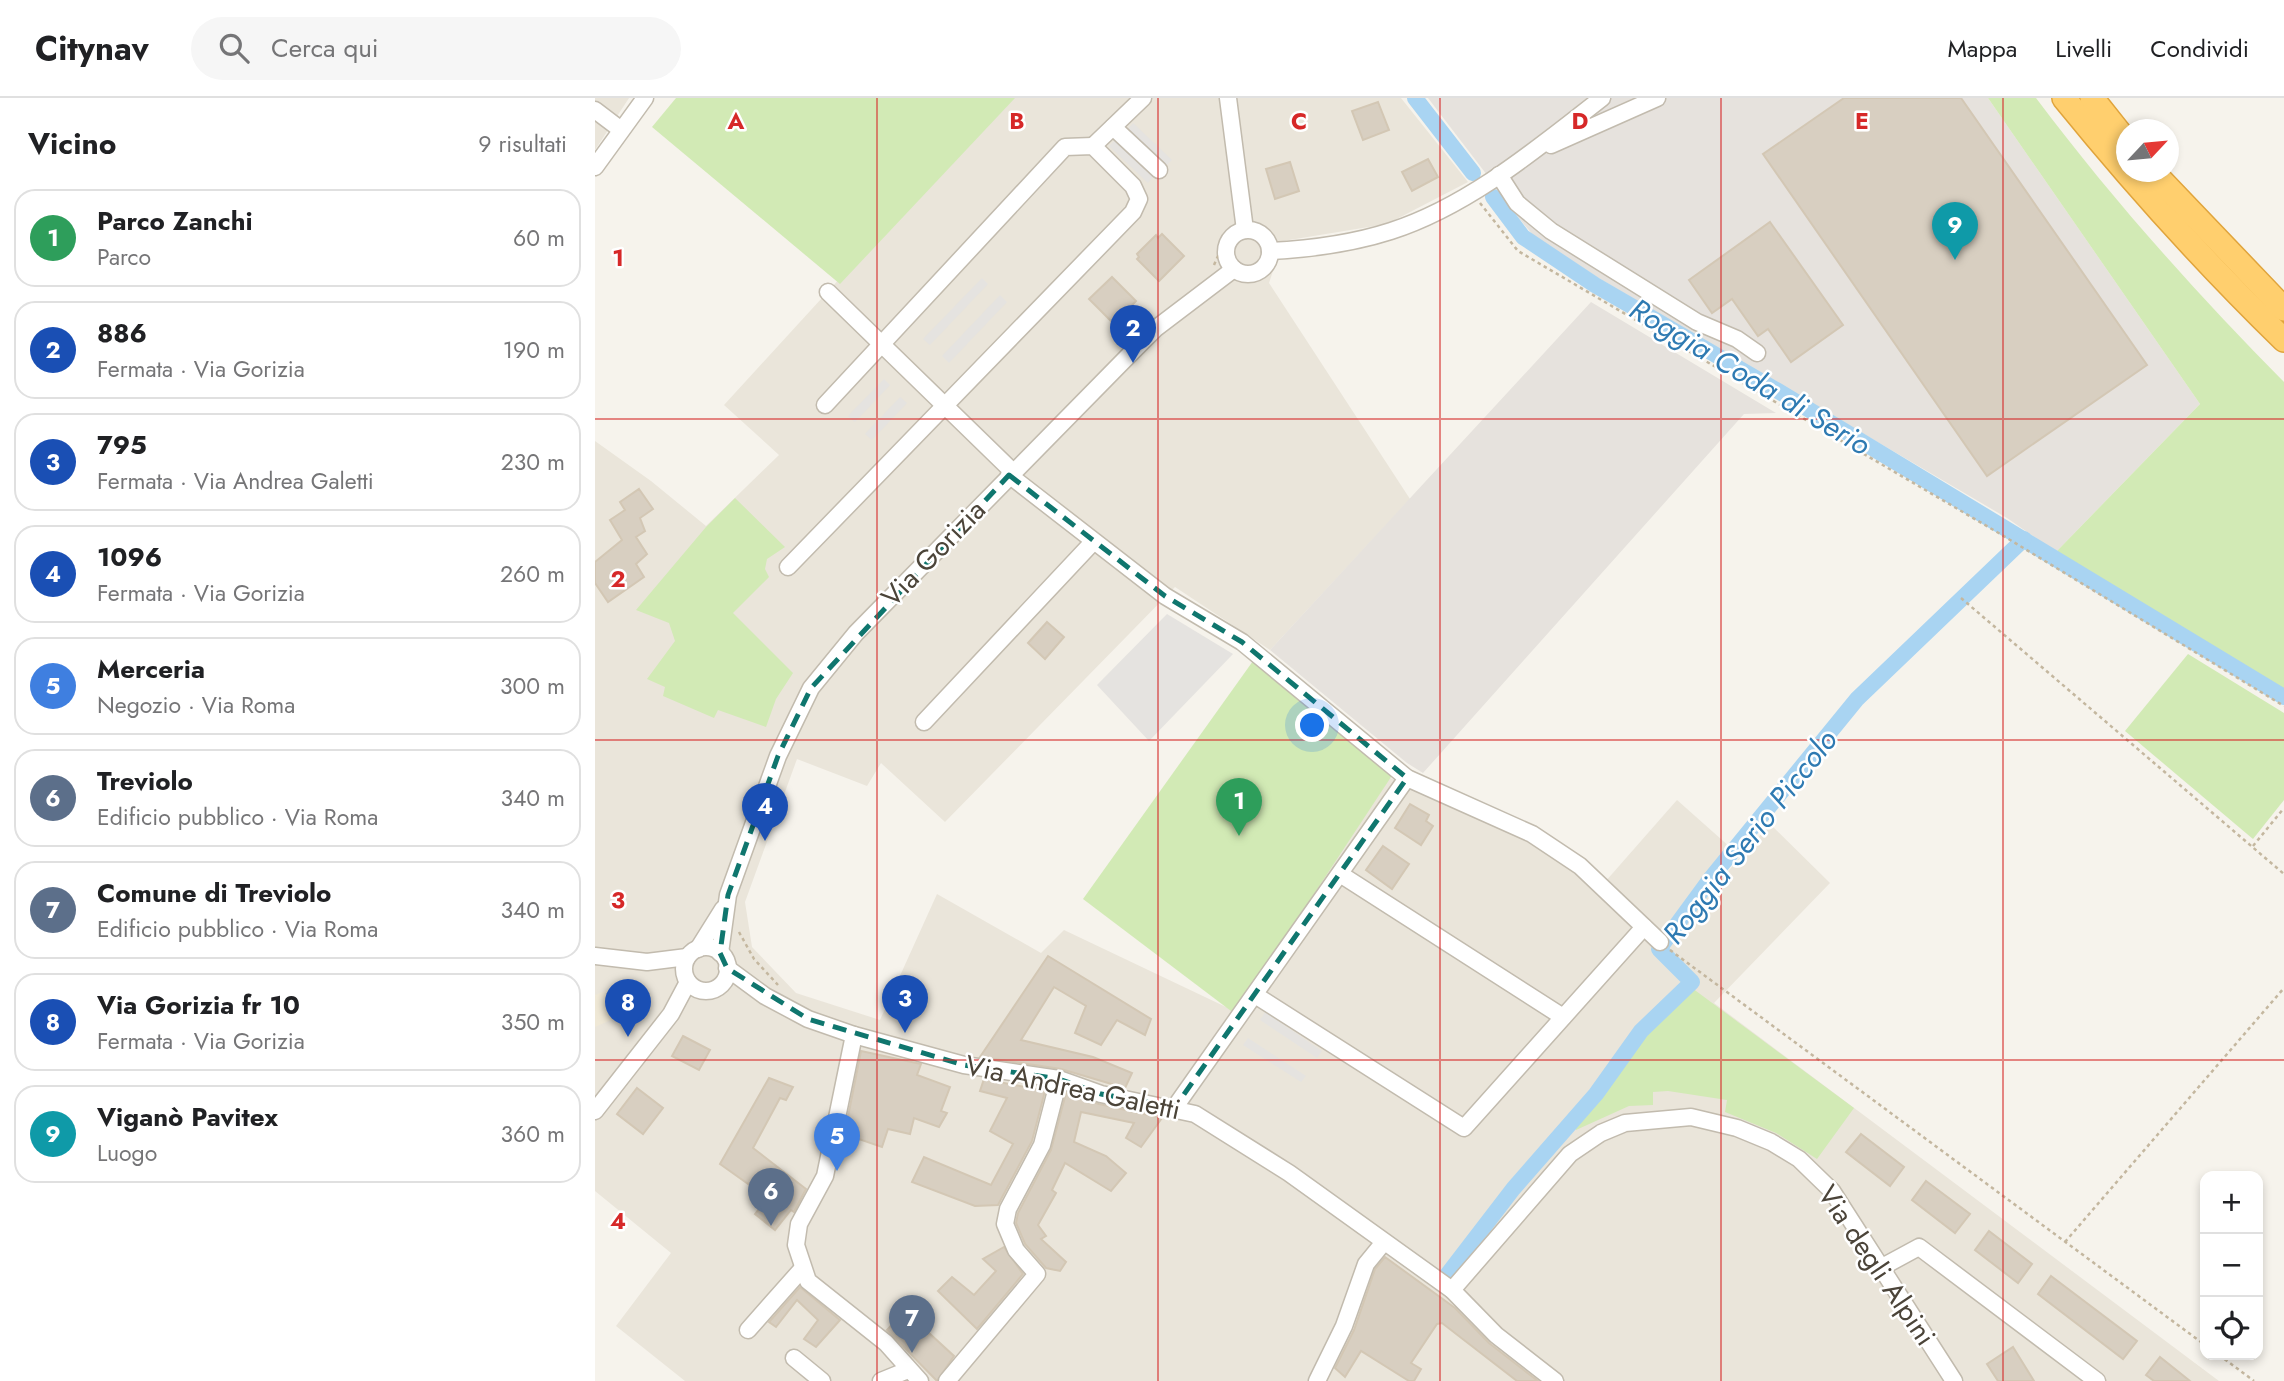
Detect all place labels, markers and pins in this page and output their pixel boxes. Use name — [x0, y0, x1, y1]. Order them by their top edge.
pin: 9 — [1932, 202, 1978, 260]
pin: 2 — [1110, 305, 1156, 363]
pin: 1 — [1216, 778, 1262, 836]
pin: 4 — [742, 783, 788, 841]
pin: 3 — [882, 975, 928, 1033]
pin: 8 — [605, 979, 651, 1037]
pin: 5 — [814, 1113, 860, 1171]
pin: 6 — [748, 1168, 794, 1226]
pin: 7 — [889, 1295, 935, 1353]

